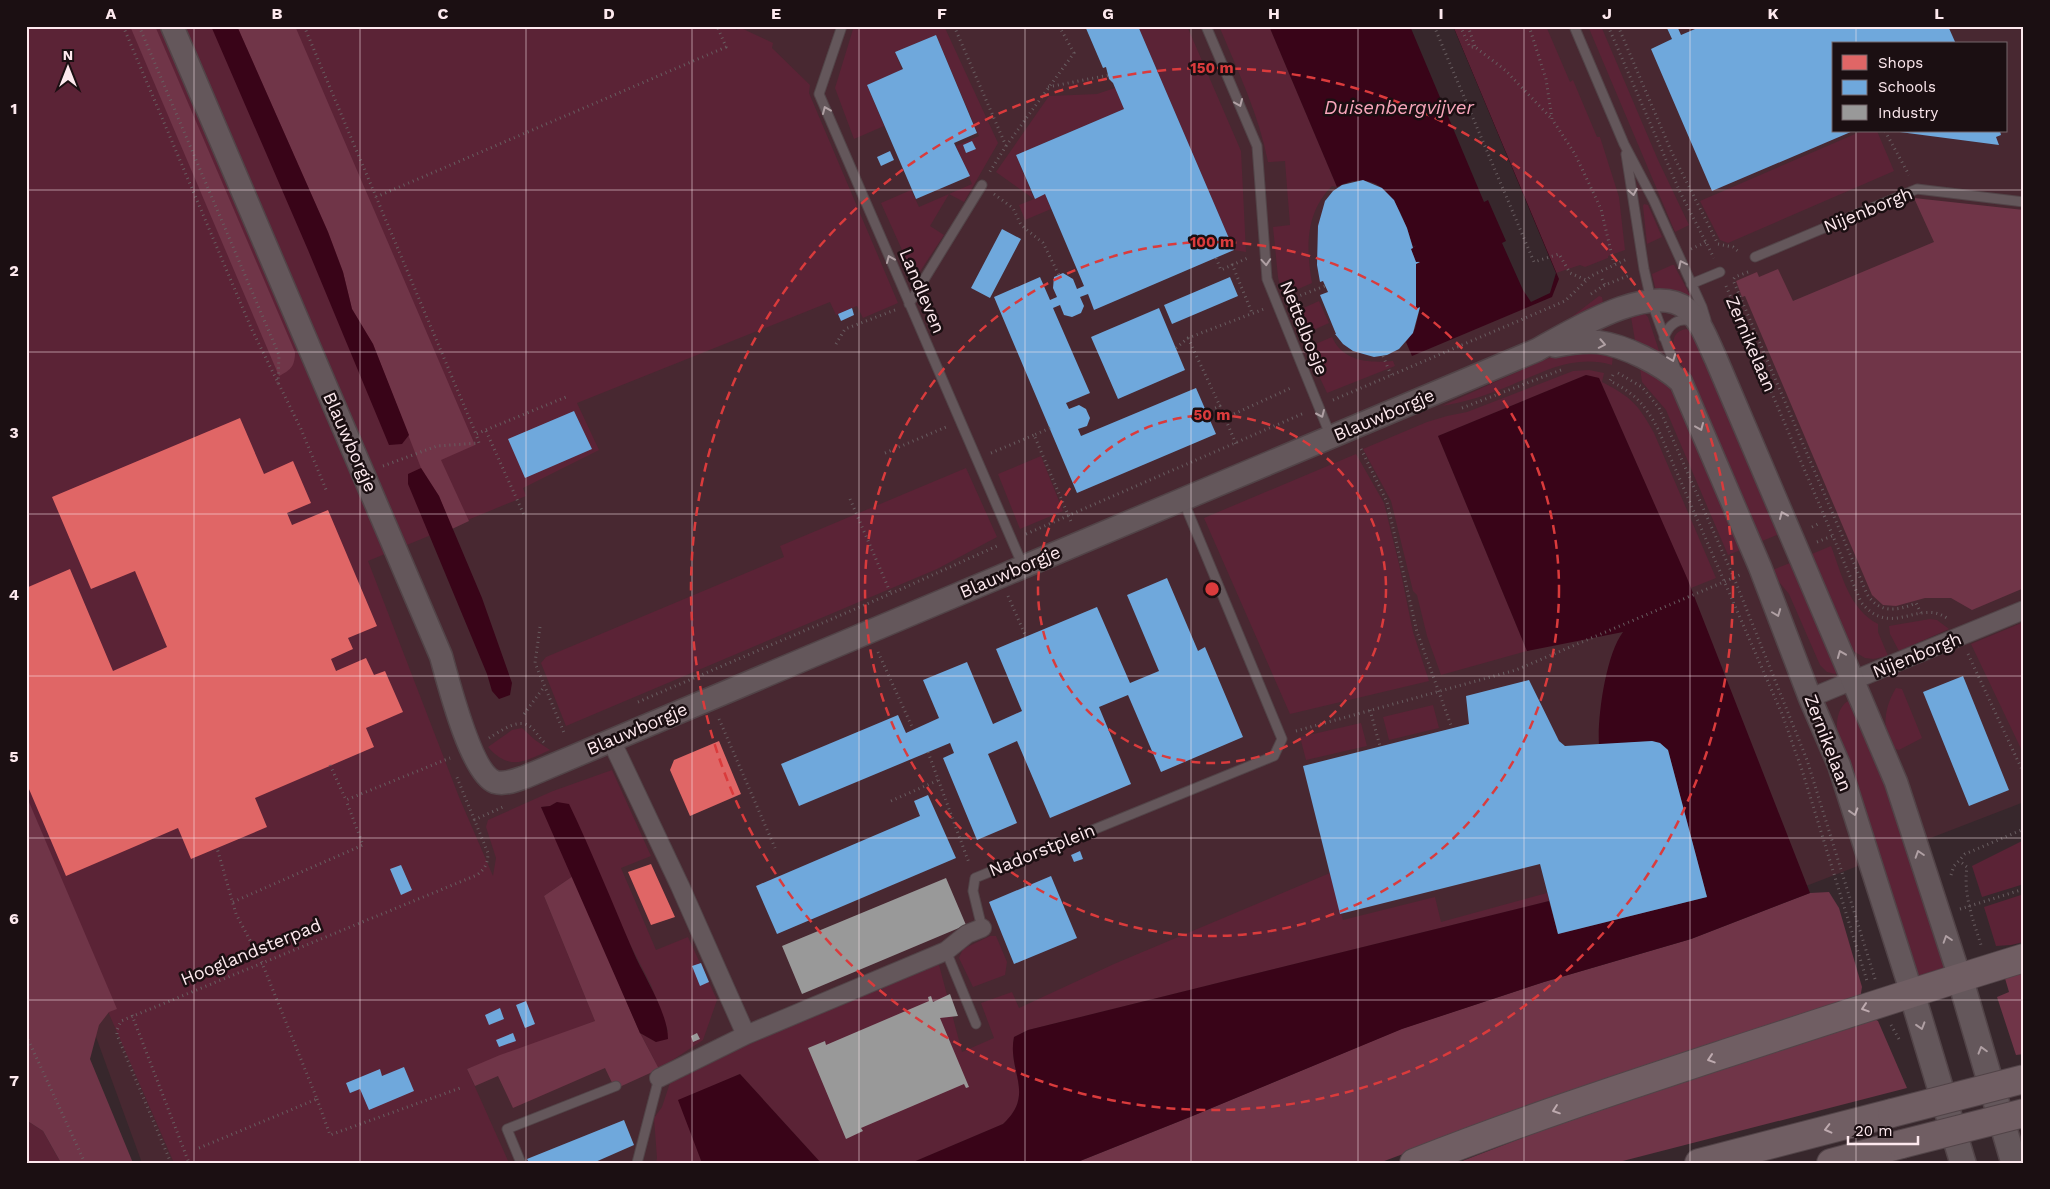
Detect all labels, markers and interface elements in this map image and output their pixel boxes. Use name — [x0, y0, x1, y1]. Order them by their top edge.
text: A — [106, 4, 117, 23]
text: B — [272, 4, 283, 23]
text: C — [438, 4, 449, 23]
text: D — [603, 4, 615, 23]
text: E — [771, 4, 781, 23]
text: F — [937, 4, 947, 23]
text: G — [1102, 4, 1114, 23]
text: H — [1268, 4, 1280, 23]
text: I — [1438, 4, 1444, 23]
text: J — [1602, 4, 1612, 23]
text: K — [1767, 4, 1779, 23]
text: L — [1934, 4, 1944, 23]
north arrow — [42, 42, 92, 92]
legend — [1832, 42, 2008, 132]
text: N — [63, 47, 73, 63]
text: Shops — [1878, 54, 1923, 72]
text: 150 m — [1190, 59, 1234, 77]
text: Schools — [1878, 78, 1936, 96]
water label: Duisenbergvijver — [1324, 96, 1475, 119]
one-way arrow — [1232, 98, 1243, 107]
text: 1 — [11, 99, 17, 118]
text: Industry — [1878, 104, 1939, 122]
one-way arrow — [822, 106, 832, 114]
street label: Nijenborgh — [1820, 182, 1915, 237]
one-way arrow — [1627, 188, 1637, 196]
text: 100 m — [1190, 233, 1234, 251]
street label: Landleven — [895, 245, 950, 336]
one-way arrow — [885, 255, 896, 264]
one-way arrow — [1261, 258, 1272, 266]
one-way arrow — [1677, 260, 1688, 269]
text: 2 — [9, 261, 19, 280]
street label: Nettelbosje — [1276, 278, 1333, 378]
street label: Zernikelaan — [1722, 293, 1781, 395]
one-way arrow — [1598, 338, 1607, 349]
one-way arrow — [1666, 353, 1676, 362]
street label: Blauwborgje — [1330, 384, 1437, 445]
street label: Blauwborgje — [319, 388, 382, 495]
text: 50 m — [1194, 406, 1230, 424]
one-way arrow — [1315, 409, 1325, 418]
one-way arrow — [1694, 422, 1705, 431]
text: 3 — [9, 423, 19, 442]
one-way arrow — [1778, 511, 1789, 520]
street label: Blauwborgje — [956, 541, 1063, 602]
centre of rings — [1203, 580, 1221, 598]
text: 4 — [9, 585, 19, 604]
one-way arrow — [1771, 608, 1781, 616]
street label: Nijenborgh — [1869, 627, 1964, 682]
one-way arrow — [1836, 650, 1847, 659]
street label: Zernikelaan — [1800, 692, 1857, 794]
street label: Blauwborgje — [583, 698, 690, 759]
text: 5 — [9, 747, 19, 766]
one-way arrow — [1848, 807, 1858, 815]
street label: Nadorstplein — [986, 819, 1098, 880]
one-way arrow — [1915, 850, 1925, 859]
text: 6 — [9, 909, 19, 928]
street label: Hooglandsterpad — [177, 914, 324, 989]
one-way arrow — [1943, 936, 1953, 944]
one-way arrow — [1861, 1002, 1870, 1012]
one-way arrow — [1915, 1021, 1925, 1030]
one-way arrow — [1977, 1045, 1988, 1054]
one-way arrow — [1707, 1053, 1715, 1063]
text: 7 — [9, 1071, 19, 1090]
one-way arrow — [1553, 1104, 1561, 1114]
scale bar — [1848, 1114, 1918, 1146]
text: 20 m — [1855, 1122, 1893, 1140]
one-way arrow — [1825, 1124, 1833, 1134]

